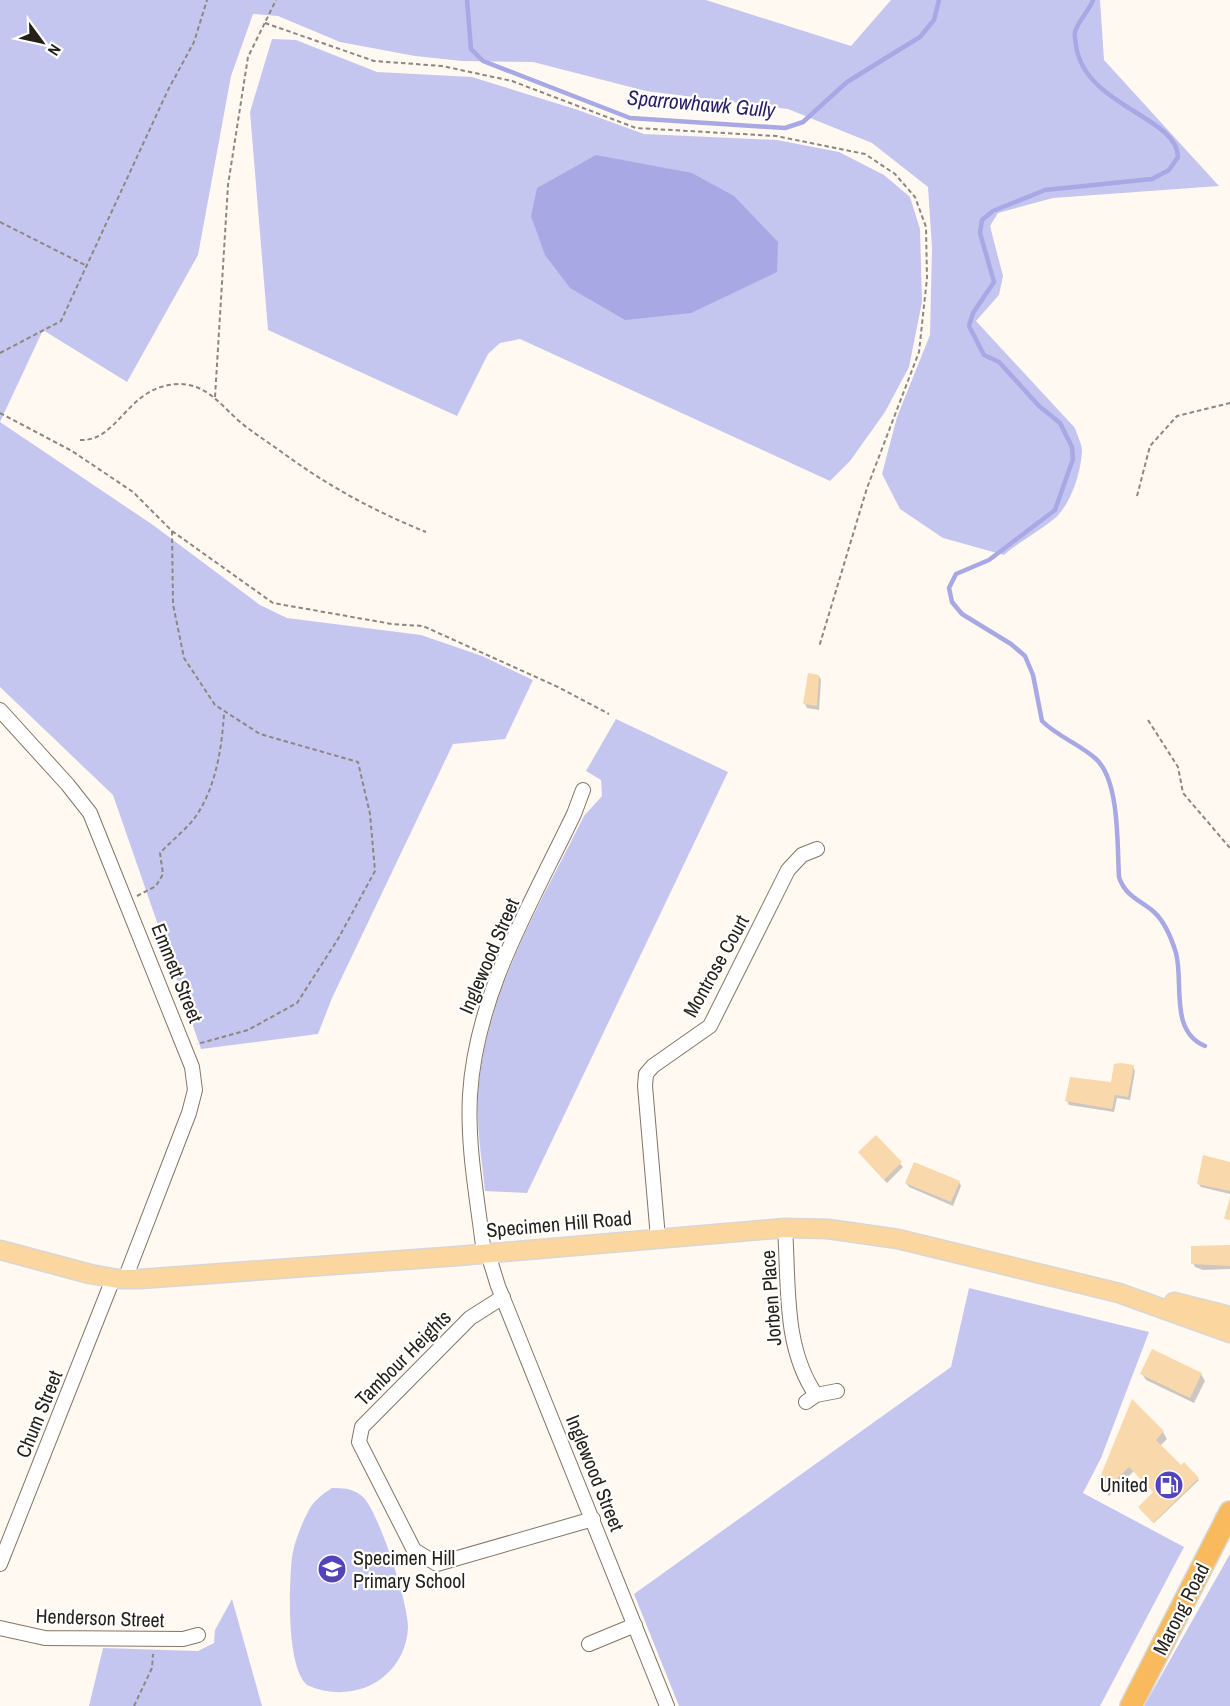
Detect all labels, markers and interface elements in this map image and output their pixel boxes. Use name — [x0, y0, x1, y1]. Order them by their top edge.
north arrow — [12, 12, 72, 72]
text: N — [43, 40, 66, 60]
water label: Sparrowhawk Gully — [626, 83, 778, 125]
street label: Inglewood Street — [452, 893, 525, 1018]
street label: Montrose Court — [676, 909, 755, 1022]
street label: Emmett Street — [145, 919, 210, 1027]
street label: Specimen Hill Road — [485, 1204, 633, 1243]
street label: Jorben Place — [754, 1249, 787, 1347]
street label: Tambour Heights — [349, 1304, 456, 1411]
street label: Chum Street — [9, 1366, 68, 1462]
street label: Inglewood Street — [560, 1411, 631, 1535]
fuel station icon: United — [1153, 1469, 1185, 1501]
place label: United — [1100, 1471, 1148, 1498]
place label: Specimen Hill Primary School — [353, 1544, 465, 1594]
school or university icon: Specimen Hill Primary School — [316, 1553, 348, 1585]
street label: Marong Road — [1146, 1558, 1215, 1659]
street label: Henderson Street — [35, 1602, 165, 1633]

